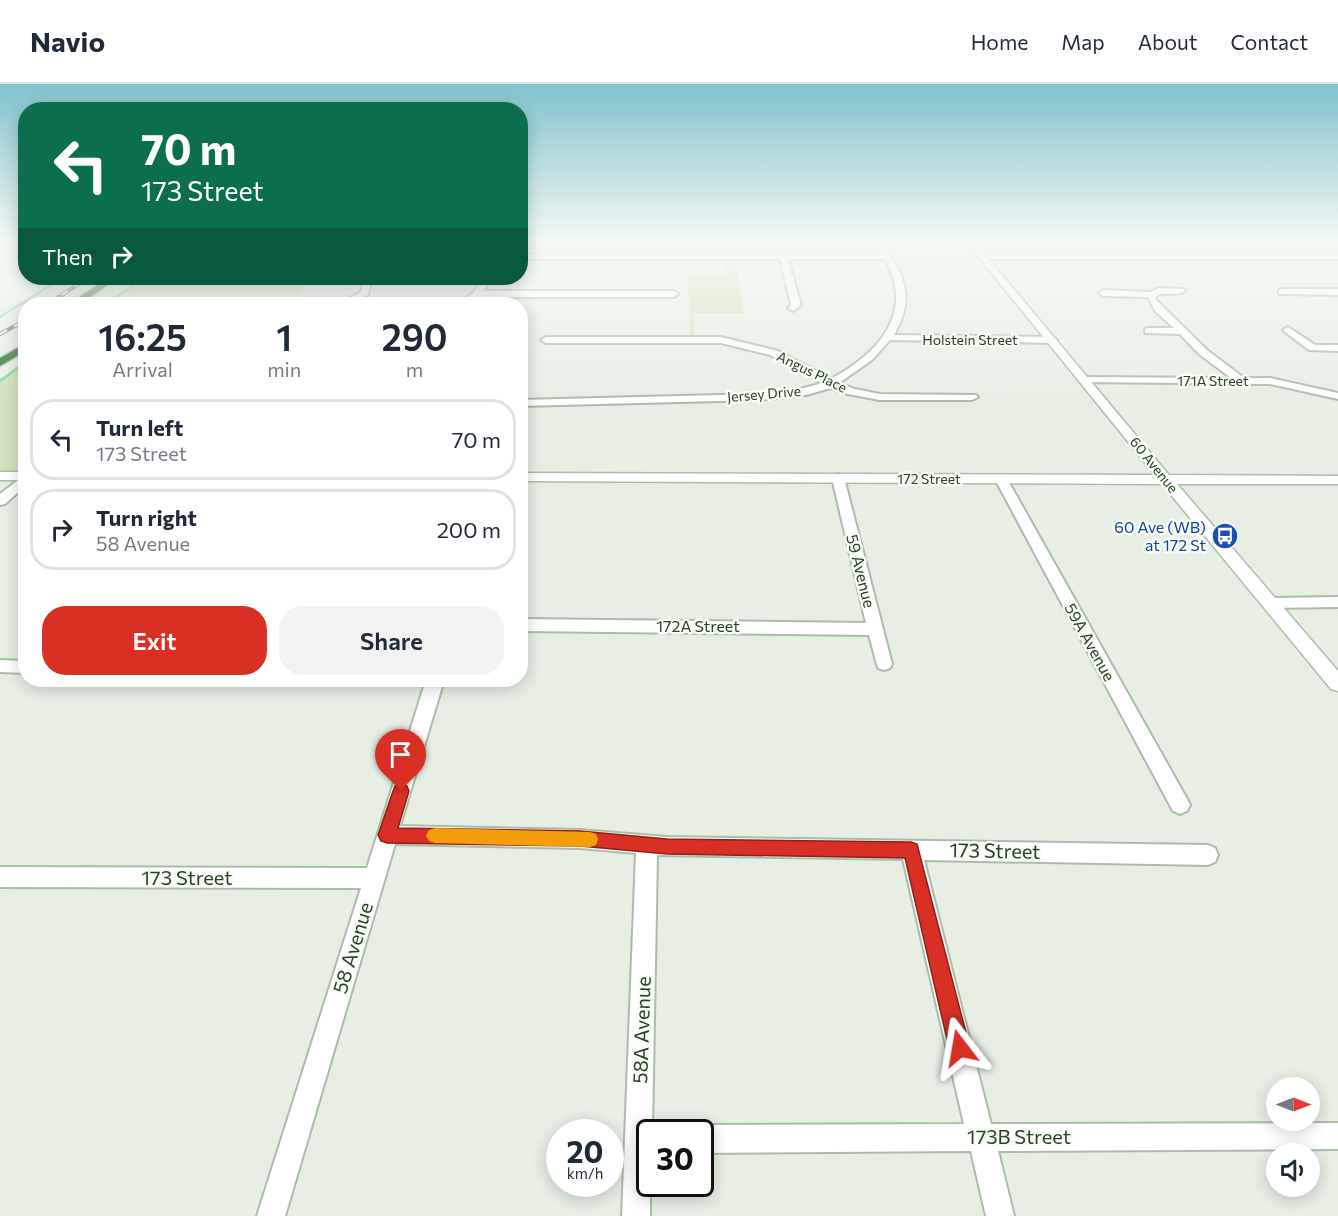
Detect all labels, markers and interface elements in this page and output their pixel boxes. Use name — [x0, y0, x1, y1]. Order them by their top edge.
text: Navio — [30, 24, 105, 58]
text: Home — [971, 29, 1028, 54]
text: Map — [1061, 29, 1105, 54]
text: About — [1138, 29, 1197, 54]
text: Contact — [1230, 29, 1308, 54]
text: 70 m — [141, 122, 236, 174]
icon: left — [42, 126, 120, 204]
text: 173 Street — [141, 174, 264, 207]
icon: right — [105, 240, 138, 273]
text: Then — [42, 243, 93, 270]
text: 16:25 — [98, 314, 187, 358]
text: 1 — [276, 314, 292, 358]
text: 290 — [382, 314, 448, 358]
street label: Holstein Street — [922, 331, 1018, 348]
street label: Angus Place — [774, 347, 850, 396]
text: Arrival — [112, 357, 173, 381]
text: min — [267, 357, 301, 381]
text: m — [406, 357, 423, 381]
street label: 171A Street — [1177, 372, 1249, 389]
street label: Jersey Drive — [726, 382, 802, 405]
text: Turn left — [96, 414, 183, 441]
icon: left — [45, 423, 78, 456]
text: 70 m — [452, 426, 501, 453]
street label: 60 Avenue — [1127, 433, 1182, 496]
text: 173 Street — [96, 441, 187, 465]
street label: 172 Street — [897, 470, 961, 487]
text: Turn right — [96, 504, 197, 531]
icon: right — [45, 513, 78, 546]
text: 200 m — [437, 516, 501, 543]
place label: 60 Ave (WB) at 172 St — [1114, 517, 1206, 554]
bus stop icon: 60 Ave (WB) at 172 St — [1210, 521, 1240, 551]
text: 58 Avenue — [96, 531, 190, 555]
street label: 59 Avenue — [843, 532, 880, 610]
street label: 59A Avenue — [1061, 600, 1120, 684]
button: Exit — [42, 606, 267, 675]
button: Share — [279, 606, 504, 675]
street label: 172A Street — [656, 616, 740, 635]
pin — [375, 729, 426, 791]
icon: arrive — [384, 738, 417, 771]
street label: 173 Street — [949, 837, 1041, 863]
street label: 173 Street — [142, 865, 232, 889]
street label: 58 Avenue — [327, 899, 377, 996]
street label: 58A Avenue — [627, 976, 655, 1084]
position arrow — [928, 1016, 992, 1080]
north arrow — [1266, 1077, 1320, 1131]
map controls — [1266, 1077, 1320, 1197]
speed limit sign: 30 — [636, 1119, 714, 1197]
street label: 173B Street — [967, 1124, 1071, 1148]
text: 20 — [567, 1132, 603, 1169]
button: sound — [1266, 1143, 1320, 1197]
text: km/h — [567, 1164, 603, 1182]

